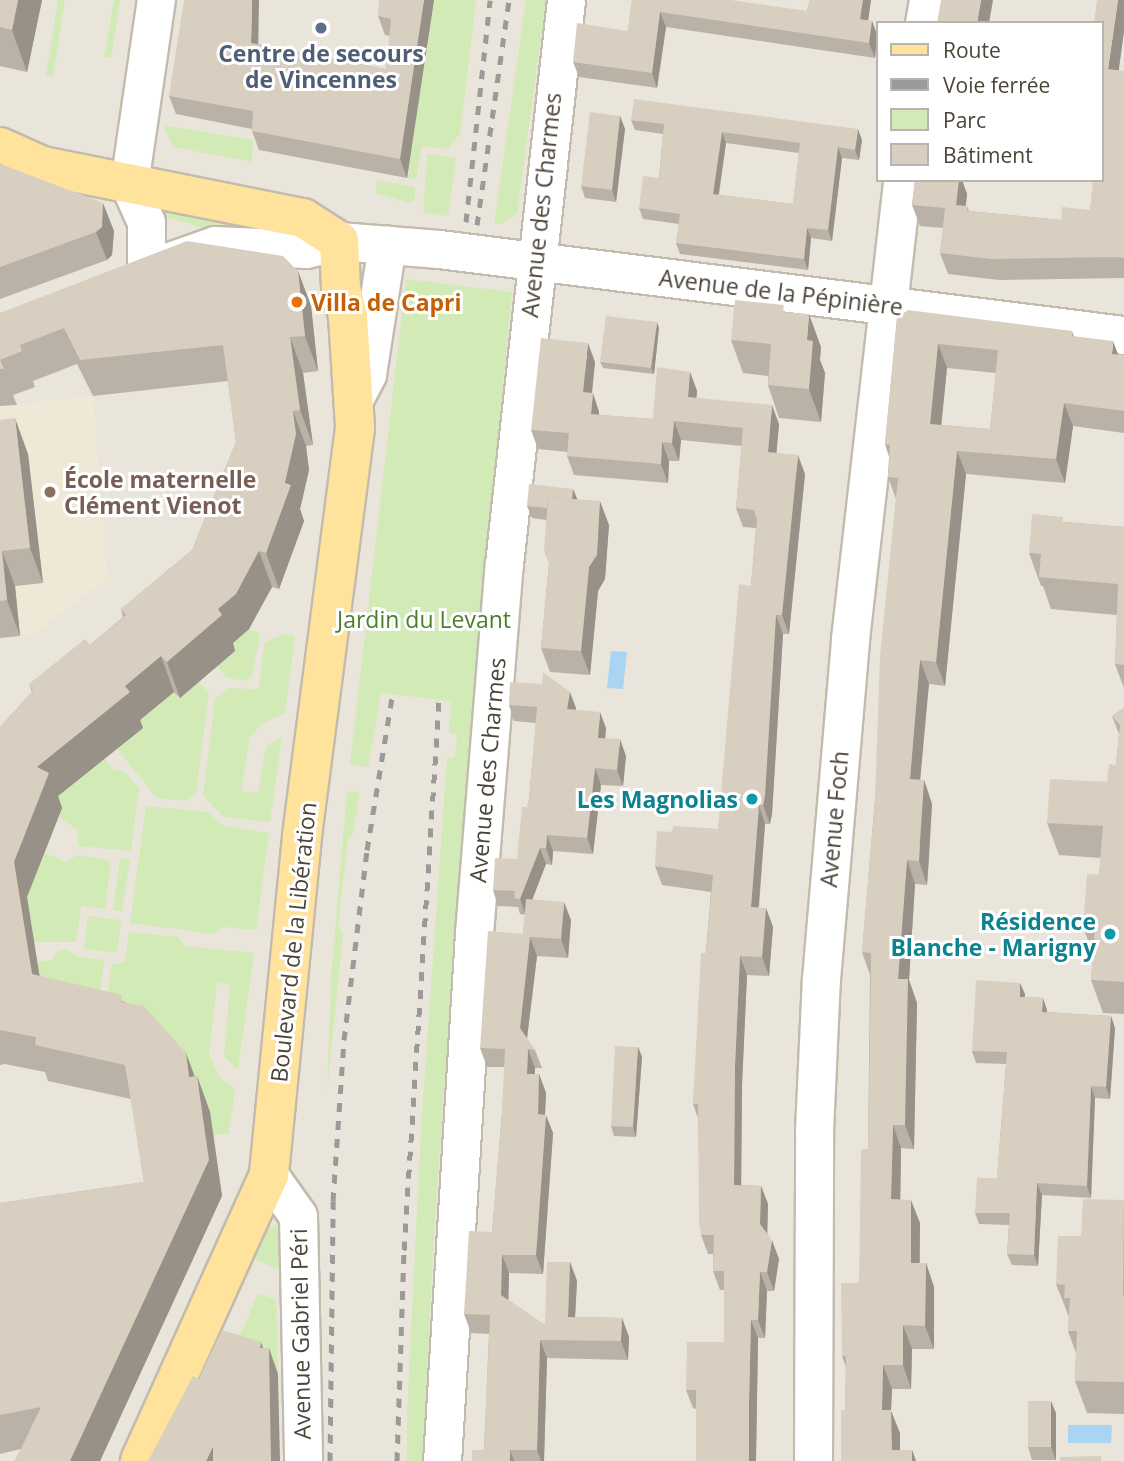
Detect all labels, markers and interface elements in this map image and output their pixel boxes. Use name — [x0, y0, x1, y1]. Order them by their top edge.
marker: Centre de secours de Vincennes — [313, 20, 329, 36]
legend — [876, 21, 1103, 182]
text: Route — [943, 36, 1001, 64]
place label: Centre de secours de Vincennes — [218, 39, 424, 93]
text: Voie ferrée — [943, 71, 1050, 99]
street label: Avenue des Charmes — [515, 91, 567, 319]
text: Parc — [943, 106, 986, 134]
text: Bâtiment — [943, 141, 1033, 169]
street label: Avenue de la Pépinière — [658, 263, 904, 321]
place label: Villa de Capri — [311, 288, 462, 316]
marker: Villa de Capri — [289, 294, 305, 310]
place label: École maternelle Clément Vienot — [64, 465, 256, 519]
marker: École maternelle Clément Vienot — [42, 484, 58, 500]
park label: Jardin du Levant — [337, 605, 511, 633]
street label: Avenue des Charmes — [463, 656, 511, 884]
street label: Avenue Foch — [814, 750, 854, 888]
place label: Les Magnolias — [577, 785, 738, 813]
marker: Les Magnolias — [744, 791, 760, 807]
street label: Boulevard de la Libération — [265, 800, 321, 1084]
place label: Résidence Blanche - Marigny — [890, 907, 1096, 961]
marker: Résidence Blanche - Marigny — [1102, 926, 1118, 942]
street label: Avenue Gabriel Péri — [284, 1228, 316, 1440]

